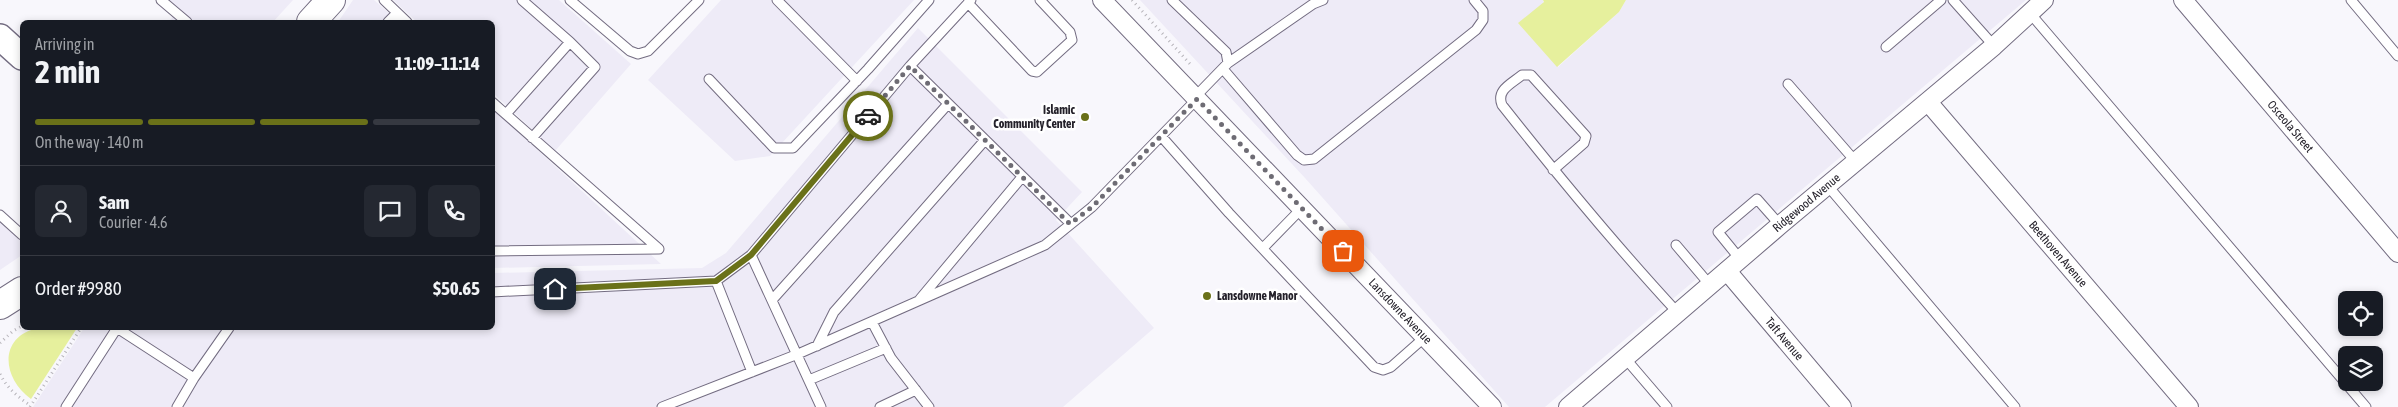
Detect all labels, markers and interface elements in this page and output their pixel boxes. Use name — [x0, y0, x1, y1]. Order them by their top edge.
text: Arriving in — [35, 35, 95, 53]
text: 11:09–11:14 — [395, 52, 480, 74]
text: 2 min — [35, 53, 100, 90]
courier — [843, 91, 893, 141]
street label: Osceola Street — [2265, 98, 2317, 156]
icon: car — [854, 102, 882, 130]
place label: Islamic Community Center — [993, 103, 1076, 131]
marker: Islamic Community Center — [1079, 111, 1091, 123]
text: On the way · 140 m — [35, 133, 144, 151]
street label: Ridgewood Avenue — [1770, 171, 1843, 235]
button: person — [35, 185, 87, 237]
button: chat — [364, 185, 416, 237]
button: phone — [428, 185, 480, 237]
text: Sam — [99, 191, 130, 213]
text: Courier · 4.6 — [99, 213, 168, 231]
street label: Beethoven Avenue — [2026, 218, 2090, 290]
pin — [1322, 230, 1364, 272]
icon: bag — [1329, 237, 1357, 265]
pin — [534, 268, 576, 310]
icon: home — [541, 275, 569, 303]
street label: Lansdowne Avenue — [1366, 276, 1435, 347]
text: Order #9980 — [35, 277, 122, 299]
text: $50.65 — [433, 277, 480, 299]
place label: Lansdowne Manor — [1217, 289, 1298, 303]
marker: Lansdowne Manor — [1201, 290, 1213, 302]
map controls — [2338, 291, 2383, 391]
button: locate — [2338, 291, 2383, 336]
street label: Taft Avenue — [1762, 315, 1807, 363]
button: layers — [2338, 346, 2383, 391]

